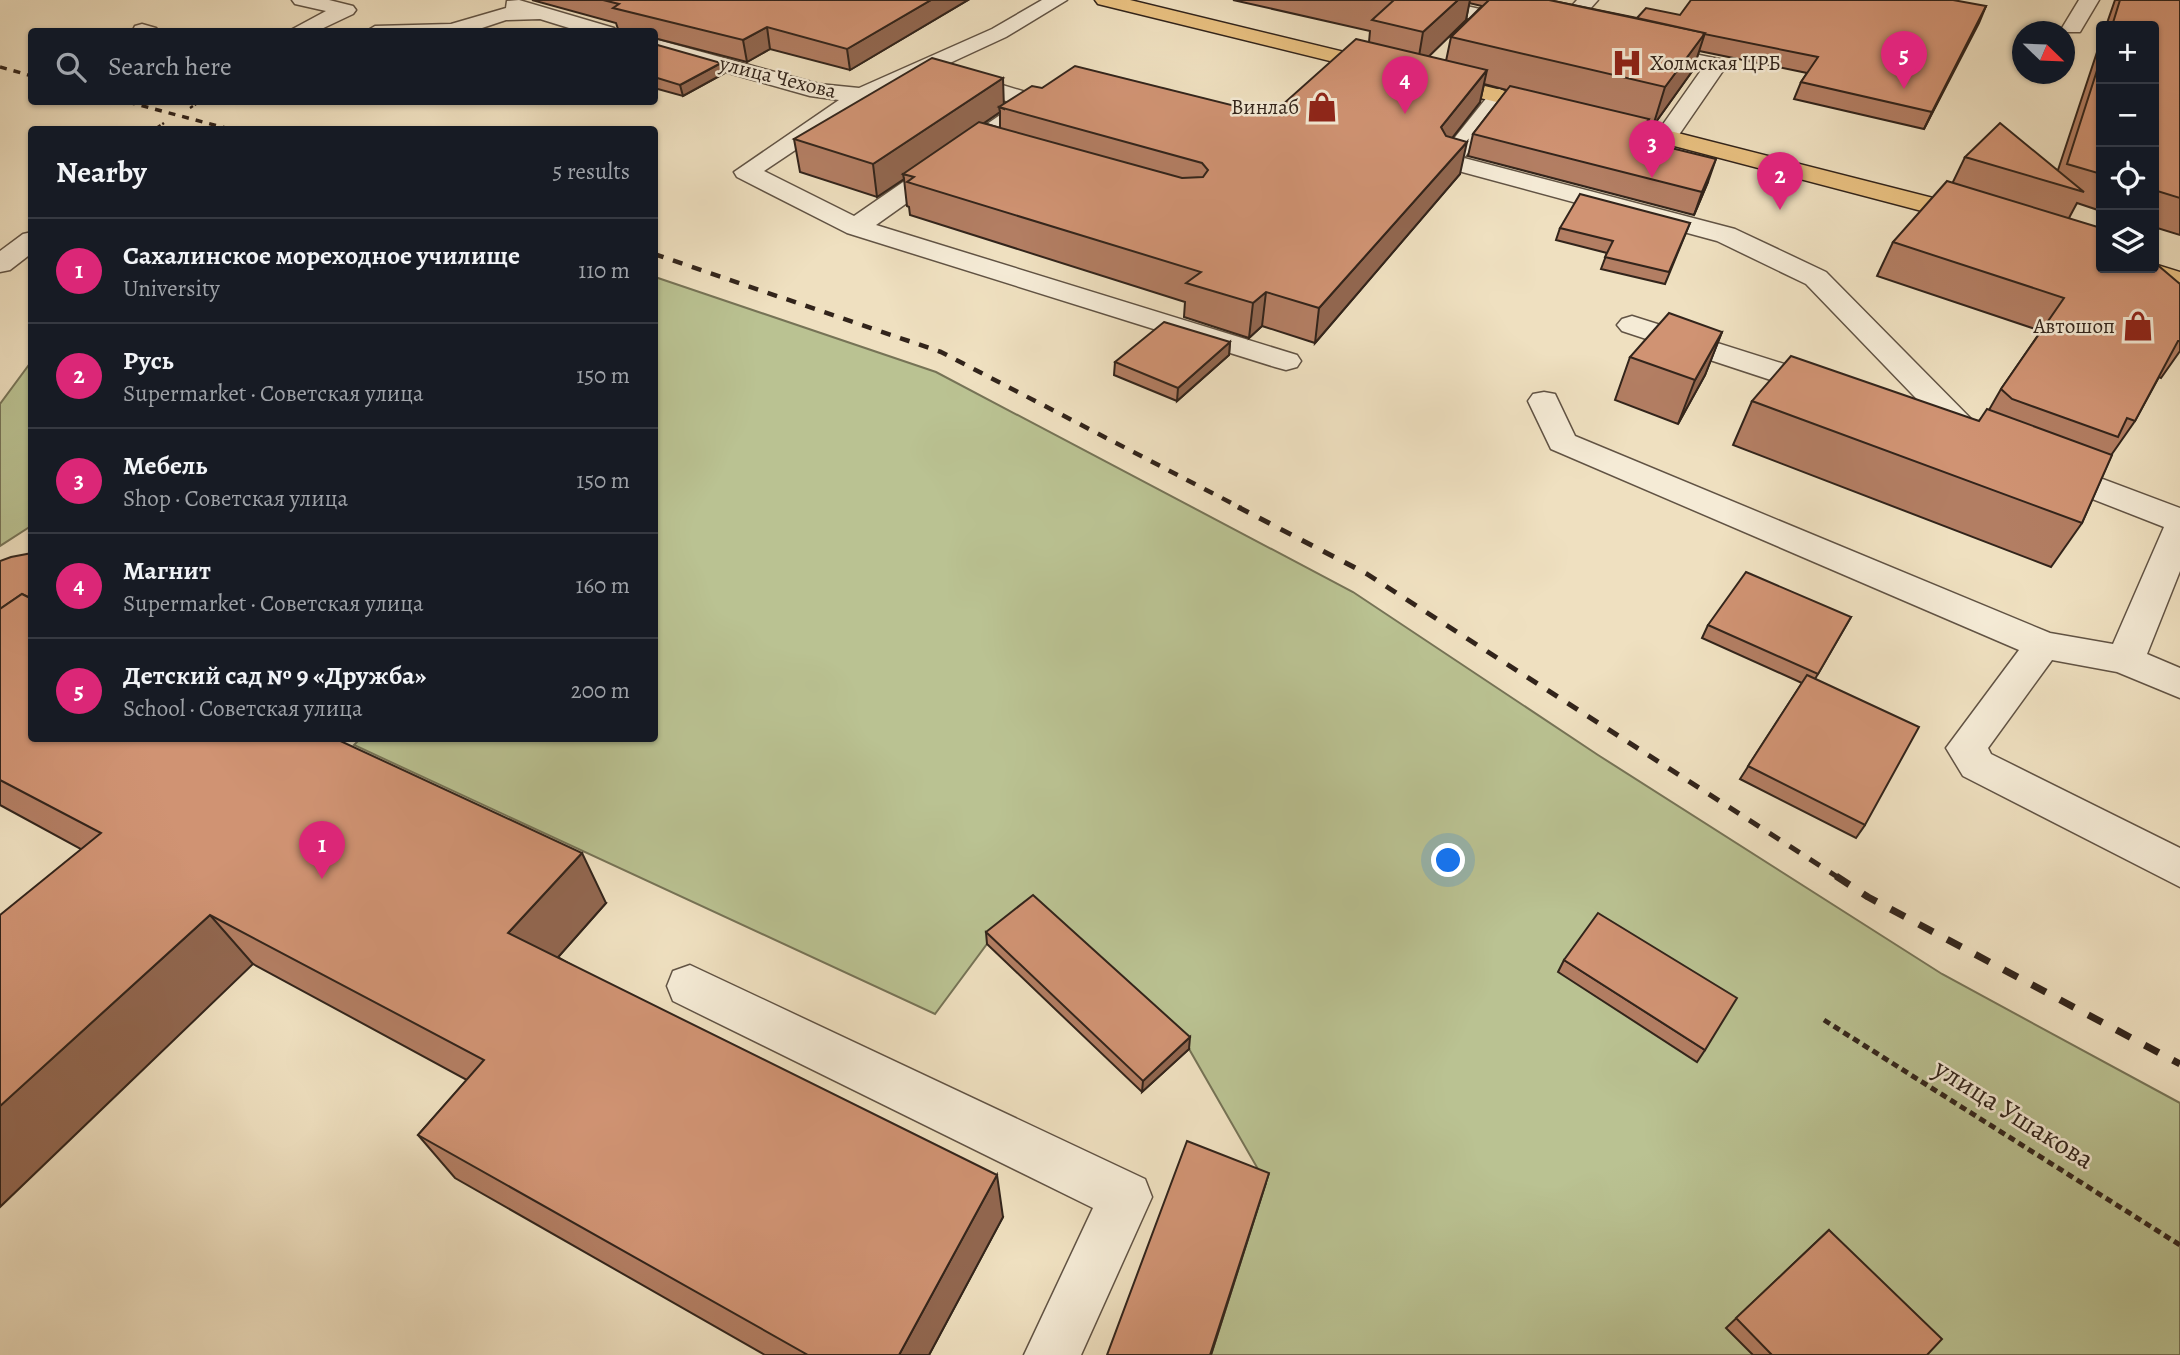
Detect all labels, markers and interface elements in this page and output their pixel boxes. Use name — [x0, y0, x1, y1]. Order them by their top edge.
north arrow — [2012, 21, 2075, 84]
map controls — [2096, 21, 2159, 273]
button: + — [2096, 21, 2159, 84]
search box — [28, 28, 658, 105]
pin: 5 — [1881, 31, 1927, 89]
hospital icon: Холмская ЦРБ — [1610, 46, 1644, 80]
icon: search — [52, 48, 90, 86]
text: Search here — [108, 49, 232, 84]
street label: улица Чехова — [716, 49, 840, 105]
place label: Холмская ЦРБ — [1650, 49, 1781, 77]
pin: 4 — [1382, 56, 1428, 114]
button: − — [2096, 84, 2159, 147]
shop icon: Винлаб — [1305, 90, 1339, 124]
place label: Винлаб — [1231, 93, 1299, 121]
pin: 3 — [1629, 120, 1675, 178]
button: locate — [2096, 147, 2159, 210]
text: Nearby — [56, 152, 147, 192]
pin: 2 — [1757, 152, 1803, 210]
text: 5 results — [553, 156, 630, 187]
button: layers — [2096, 210, 2159, 273]
text: Сахалинское мореходное училище — [123, 238, 520, 273]
text: 1 — [75, 255, 83, 286]
text: 110 m — [578, 255, 630, 286]
text: University — [123, 273, 220, 304]
shop icon: Автошоп — [2121, 309, 2155, 343]
place label: Автошоп — [2032, 312, 2115, 340]
text: Русь — [123, 343, 174, 378]
text: 2 — [73, 360, 85, 391]
text: 150 m — [576, 360, 630, 391]
text: Supermarket · Советская улица — [123, 378, 424, 409]
text: Мебель — [123, 448, 207, 483]
text: 3 — [74, 465, 84, 496]
text: 150 m — [576, 465, 630, 496]
text: Shop · Советская улица — [123, 483, 348, 514]
text: Магнит — [123, 553, 211, 588]
text: 4 — [74, 570, 84, 601]
text: 160 m — [576, 570, 630, 601]
text: Supermarket · Советская улица — [123, 588, 424, 619]
text: Детский сад № 9 «Дружба» — [123, 658, 426, 693]
text: 5 — [74, 675, 84, 706]
text: 200 m — [571, 675, 630, 706]
text: School · Советская улица — [123, 693, 363, 724]
pin: 1 — [299, 821, 345, 879]
your location — [1431, 843, 1465, 877]
street label: улица Ушакова — [1926, 1049, 2101, 1178]

